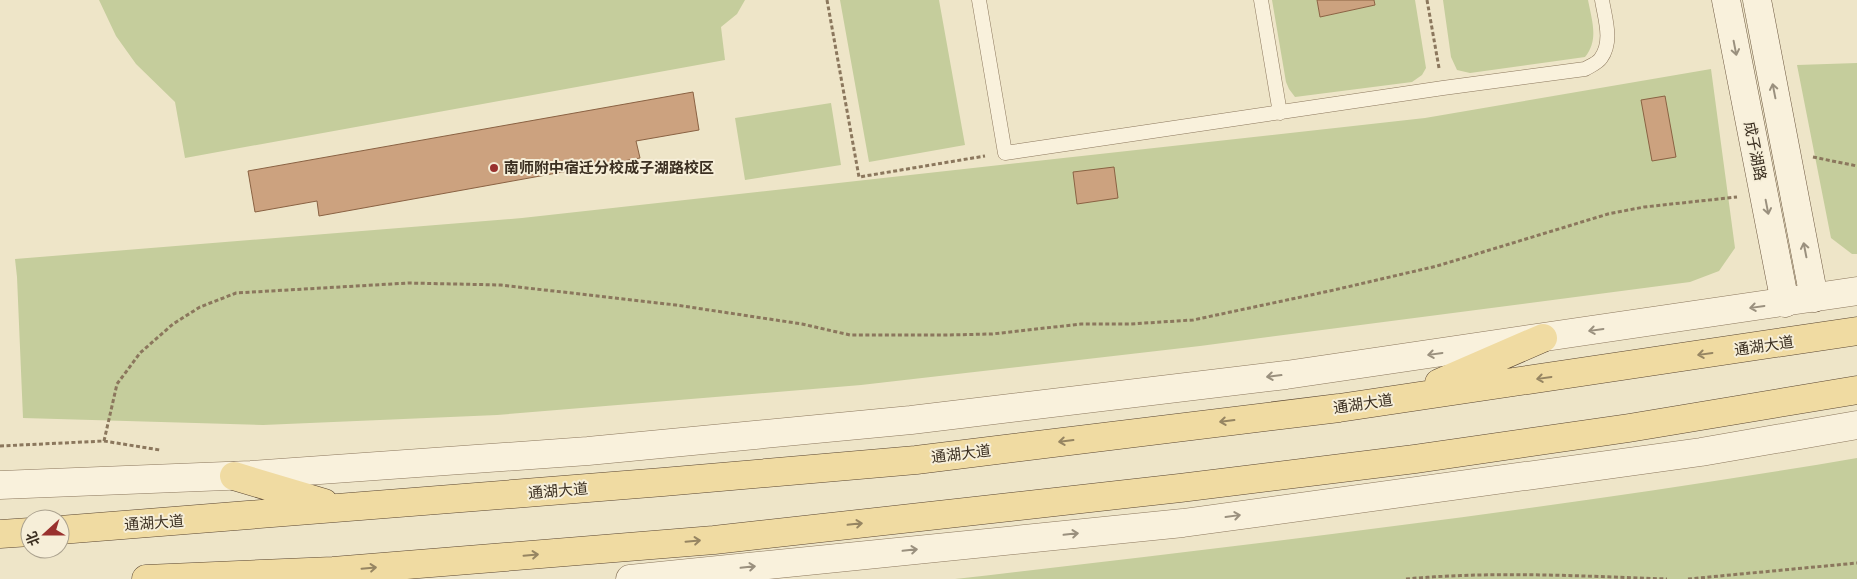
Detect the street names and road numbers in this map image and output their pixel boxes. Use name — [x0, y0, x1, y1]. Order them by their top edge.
street label: 成子湖路 — [1741, 120, 1769, 182]
street label: 通湖大道 — [1733, 334, 1795, 358]
street label: 通湖大道 — [1332, 392, 1394, 416]
street label: 通湖大道 — [930, 442, 992, 466]
street label: 通湖大道 — [527, 480, 589, 502]
street label: 通湖大道 — [124, 513, 184, 533]

